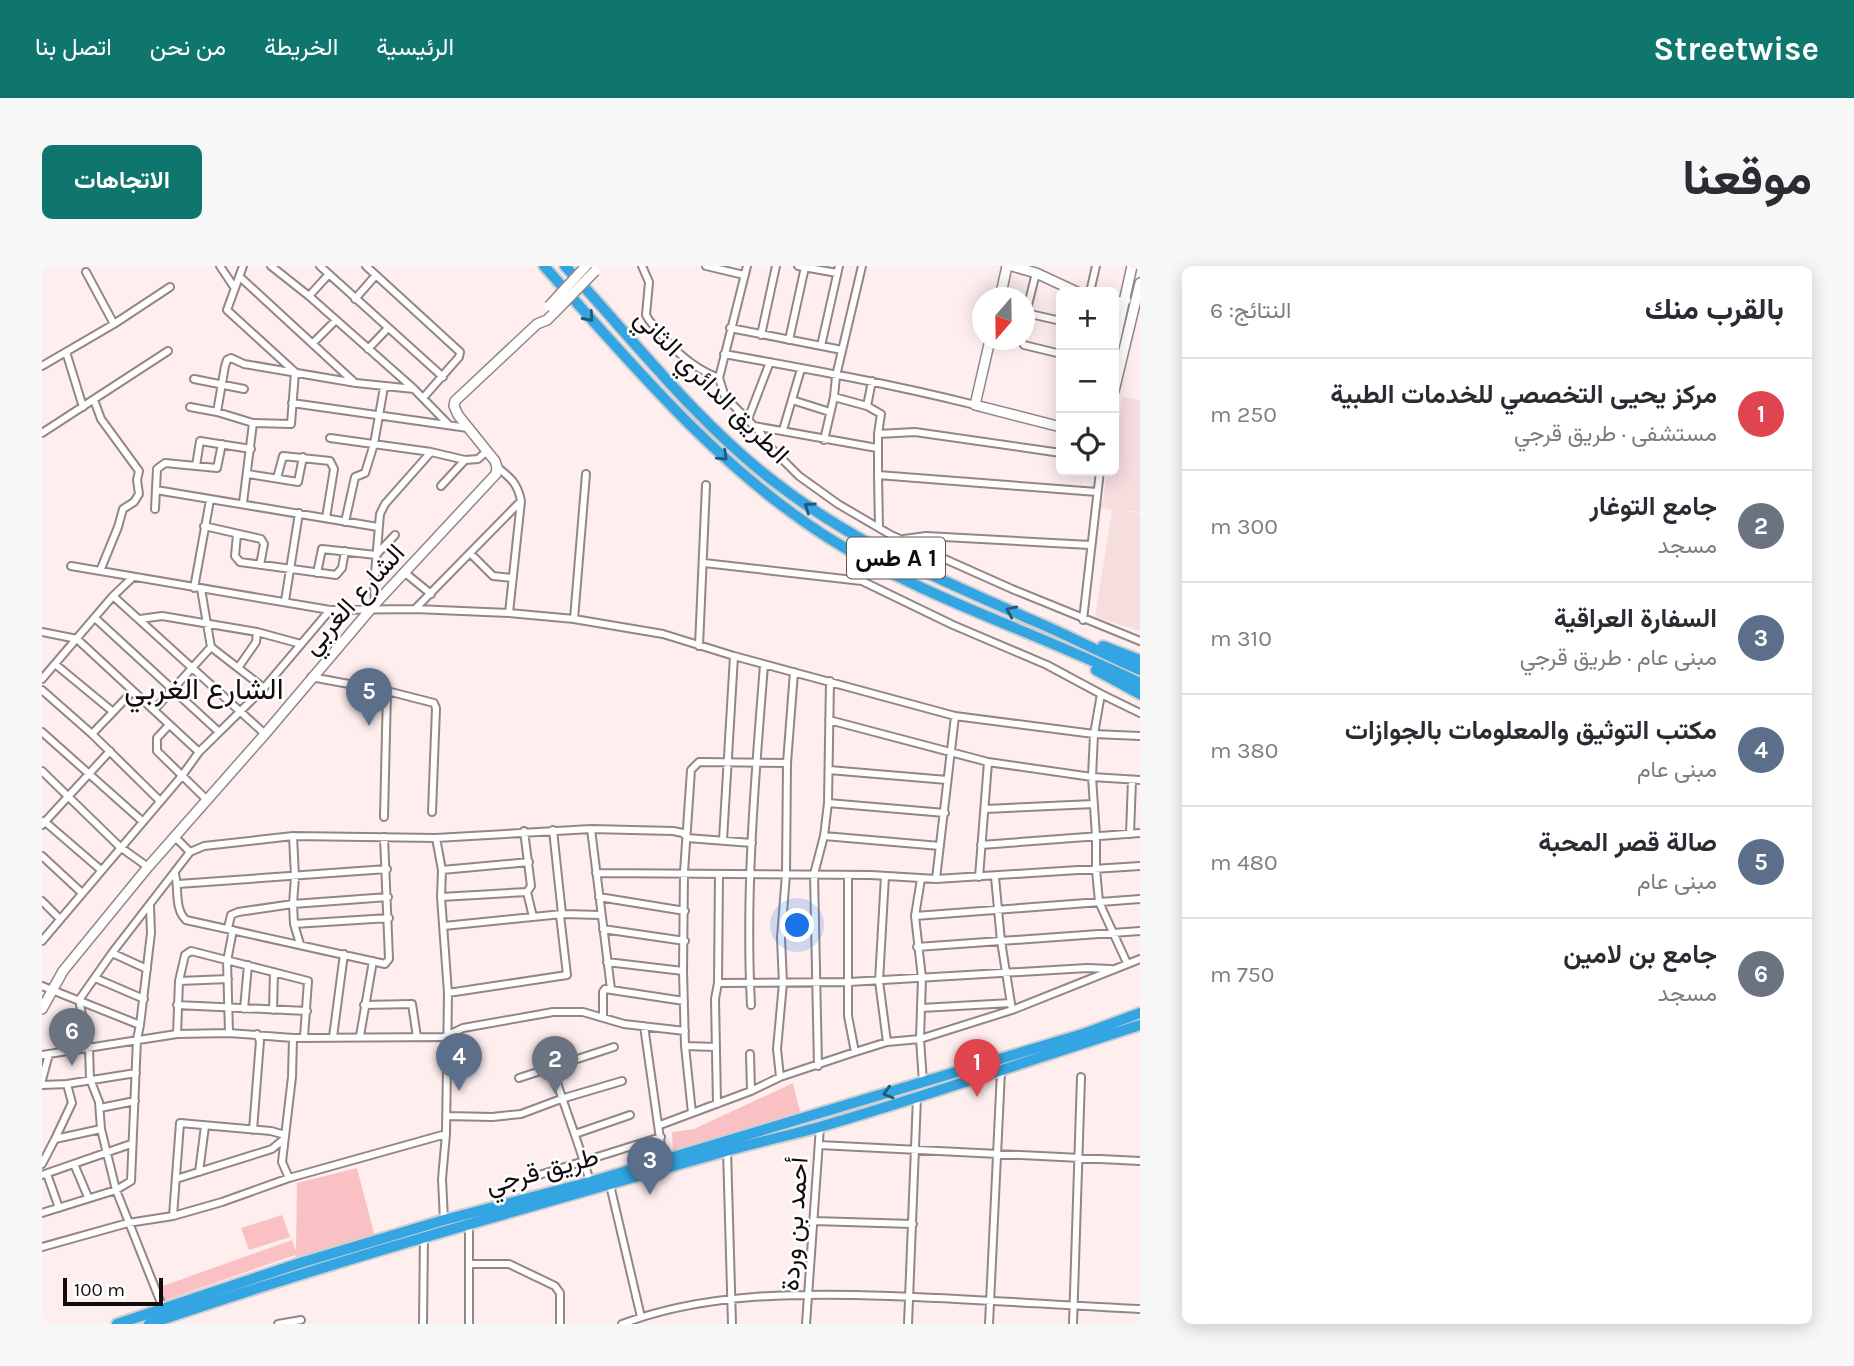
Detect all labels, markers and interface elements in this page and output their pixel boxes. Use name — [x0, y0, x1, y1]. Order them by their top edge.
text: Streetwise — [1653, 30, 1819, 68]
text: اتصل بنا — [35, 33, 112, 61]
text: من نحن — [150, 33, 226, 61]
text: الخريطة — [264, 33, 338, 61]
text: الرئيسية — [376, 33, 454, 61]
button: الاتجاهات — [42, 145, 202, 219]
text: موقعنا — [1682, 149, 1812, 206]
north arrow — [972, 287, 1035, 350]
map controls — [1056, 287, 1119, 476]
button: + — [1056, 287, 1119, 350]
text: بالقرب منك — [1645, 291, 1784, 327]
text: النتائج: 6 — [1210, 297, 1291, 324]
street label: الطريق الدائري الثاني — [624, 303, 795, 474]
one-way arrow — [581, 309, 594, 322]
button: − — [1056, 350, 1119, 413]
text: مركز يحيى التخصصي للخدمات الطبية — [1330, 379, 1717, 410]
text: 250 m — [1210, 401, 1277, 428]
text: 1 — [1757, 401, 1765, 428]
button: locate — [1056, 413, 1119, 476]
text: مستشفى · طريق قرجي — [1514, 420, 1717, 447]
one-way arrow — [715, 448, 728, 460]
text: جامع التوغار — [1590, 491, 1717, 522]
one-way arrow — [804, 503, 817, 515]
text: 300 m — [1210, 513, 1278, 540]
text: 2 — [1754, 513, 1768, 540]
text: مسجد — [1657, 532, 1717, 559]
street label: الشارع الغربي — [296, 538, 415, 664]
road number: طس A 1 — [847, 538, 945, 578]
text: السفارة العراقية — [1554, 603, 1717, 634]
one-way arrow — [1006, 605, 1019, 619]
text: 310 m — [1210, 625, 1272, 652]
text: 3 — [1754, 625, 1768, 652]
text: مبنى عام · طريق قرجي — [1520, 644, 1717, 671]
pin: 5 — [346, 668, 392, 726]
district label: الشارع الغربي — [124, 671, 284, 713]
text: مكتب التوثيق والمعلومات بالجوازات — [1345, 715, 1717, 746]
text: 380 m — [1210, 737, 1278, 764]
text: 4 — [1754, 737, 1768, 764]
text: مبنى عام — [1637, 756, 1717, 783]
text: صالة قصر المحبة — [1538, 827, 1717, 858]
text: 480 m — [1210, 849, 1278, 876]
text: 5 — [1754, 849, 1768, 876]
text: مبنى عام — [1637, 868, 1717, 895]
your location — [780, 908, 814, 942]
text: جامع بن لامين — [1563, 939, 1717, 970]
text: 750 m — [1210, 961, 1274, 988]
text: 6 — [1754, 961, 1768, 988]
text: مسجد — [1657, 980, 1717, 1007]
pin: 6 — [49, 1008, 95, 1066]
pin: 4 — [436, 1033, 482, 1091]
pin: 2 — [532, 1036, 578, 1094]
pin: 1 — [954, 1039, 1000, 1097]
one-way arrow — [882, 1084, 894, 1099]
pin: 3 — [627, 1137, 673, 1195]
street label: طريق قرجي — [482, 1141, 603, 1205]
street label: أحمد بن وردة — [774, 1156, 815, 1292]
scale bar — [63, 1275, 163, 1307]
text: 100 m — [74, 1279, 125, 1301]

